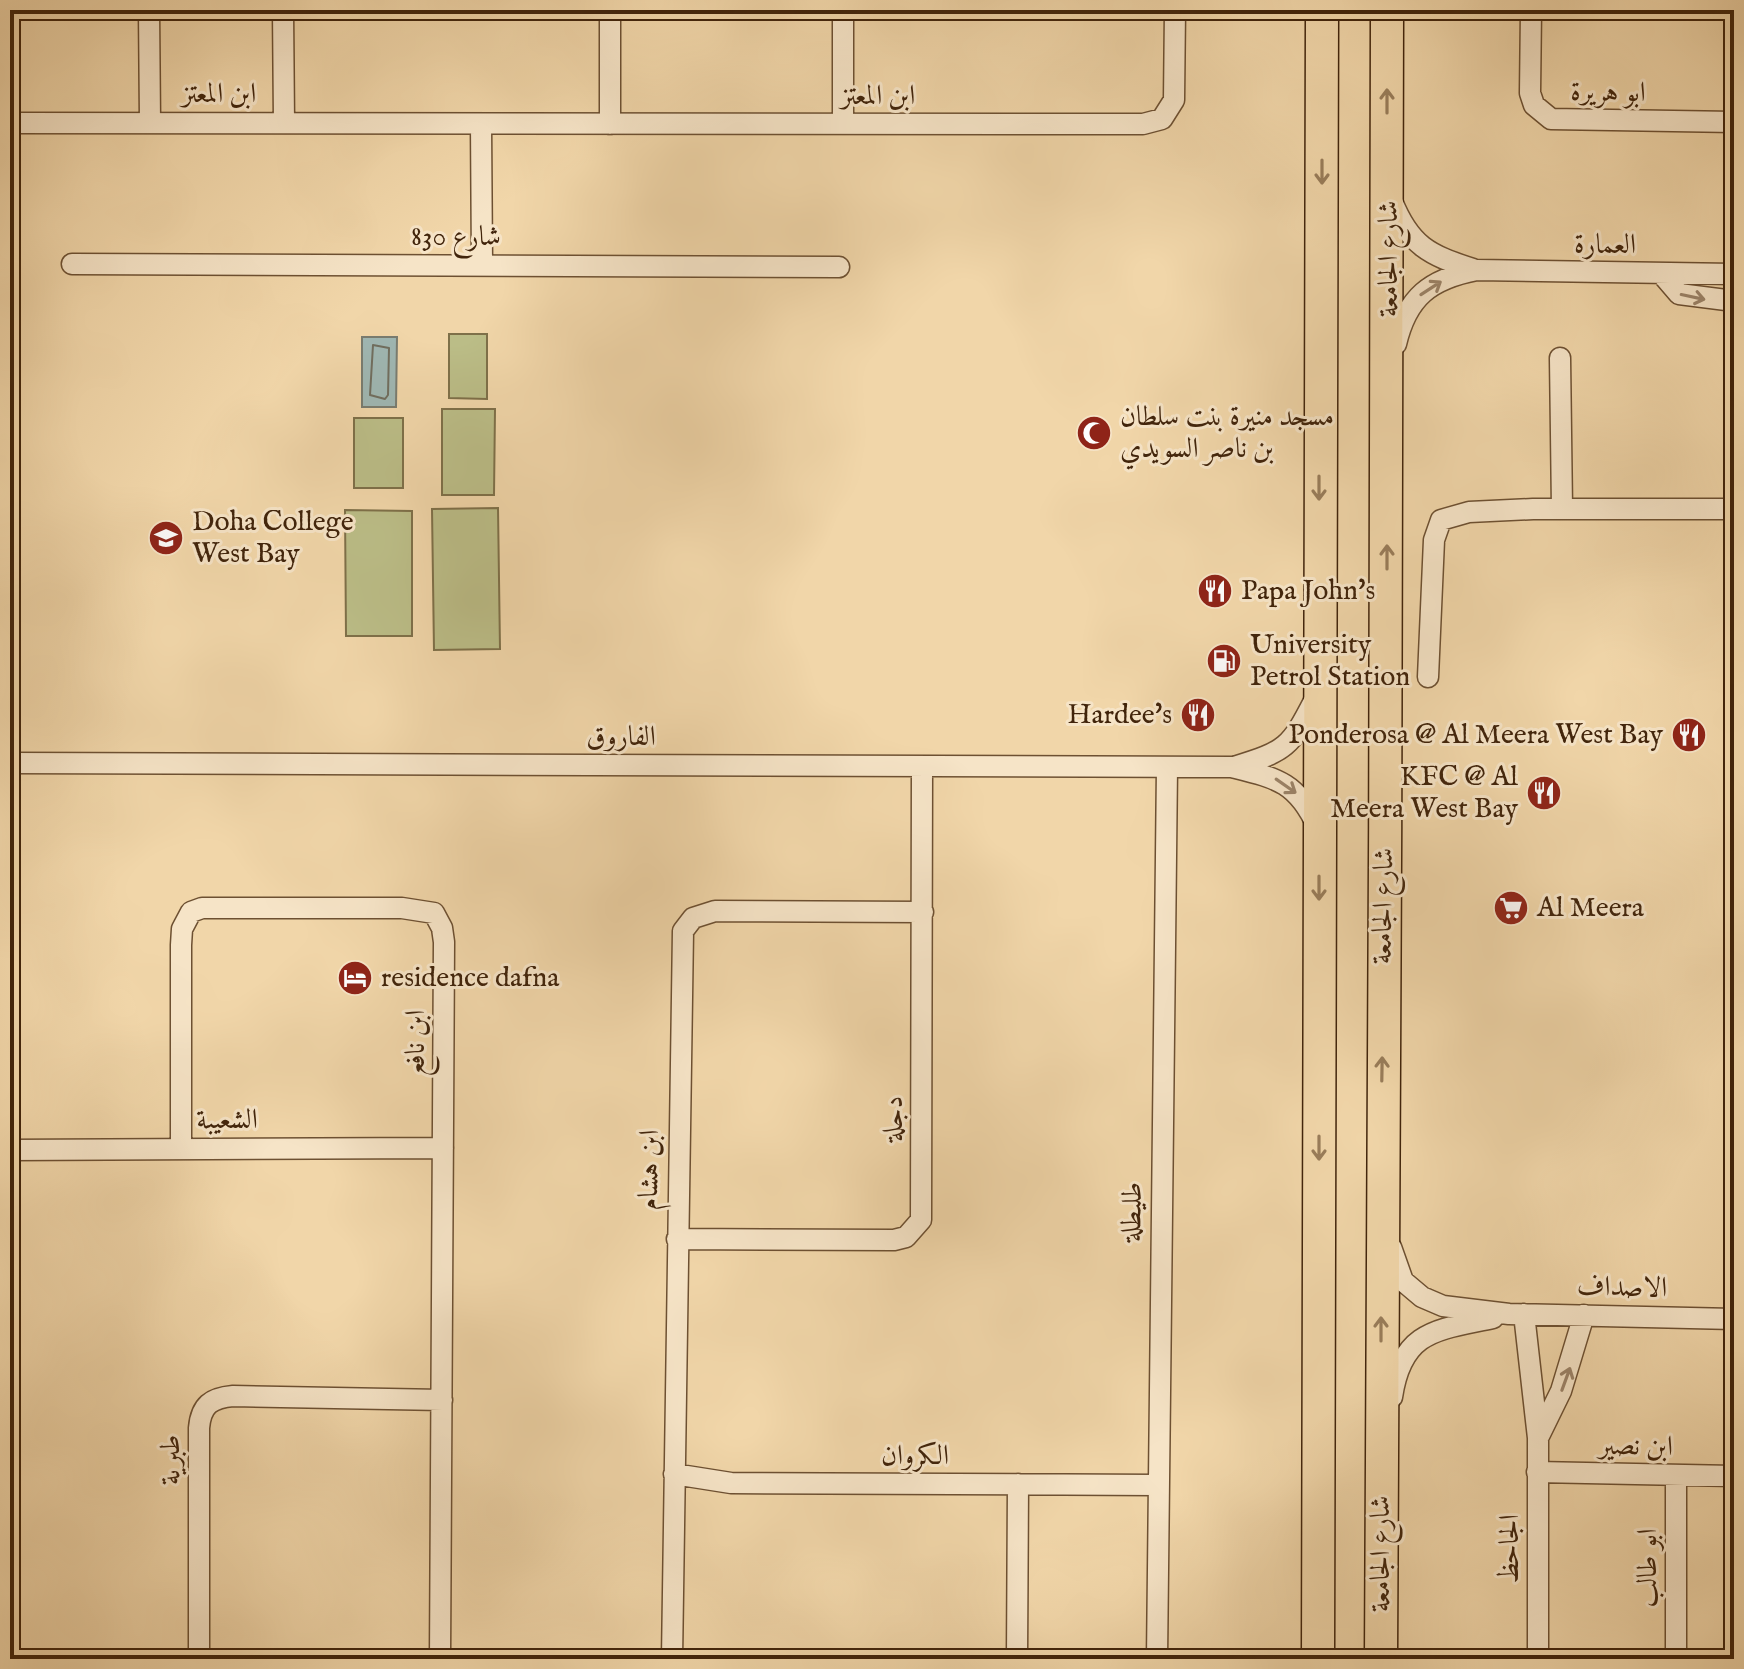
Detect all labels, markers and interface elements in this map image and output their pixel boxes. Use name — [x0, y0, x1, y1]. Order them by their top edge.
street label: ابو هريرة — [1570, 75, 1646, 111]
street label: ابن المعتز — [179, 77, 256, 112]
street label: ابن المعتز — [838, 79, 915, 114]
one-way arrow — [1380, 88, 1395, 115]
one-way arrow — [1314, 158, 1330, 185]
street label: شارع الجامعة — [1372, 201, 1411, 317]
street label: شارع 830 — [411, 220, 501, 259]
street label: العمارة — [1574, 228, 1636, 263]
one-way arrow — [1419, 280, 1441, 296]
one-way arrow — [1679, 290, 1705, 305]
place label: مسجد منيرة بنت سلطان بن ناصر السويدي — [1120, 400, 1334, 470]
mosque icon: مسجد منيرة بنت سلطان بن ناصر السويدي — [1075, 414, 1113, 452]
one-way arrow — [1311, 474, 1327, 501]
place label: Doha College West Bay — [192, 505, 354, 572]
school or university icon: Doha College West Bay — [147, 519, 185, 557]
one-way arrow — [1379, 544, 1395, 571]
restaurant icon: Papa John's — [1196, 572, 1234, 610]
place label: Papa John's — [1241, 574, 1375, 609]
place label: University Petrol Station — [1250, 628, 1410, 695]
fuel station icon: University Petrol Station — [1205, 642, 1243, 680]
restaurant icon: Hardee's — [1179, 696, 1217, 734]
place label: Hardee's — [1068, 698, 1172, 733]
restaurant icon: Ponderosa @ Al Meera West Bay — [1670, 716, 1708, 754]
place label: Ponderosa @ Al Meera West Bay — [1288, 718, 1663, 753]
street label: الفاروق — [586, 720, 656, 755]
place label: KFC @ Al Meera West Bay — [1330, 760, 1518, 827]
restaurant icon: KFC @ Al Meera West Bay — [1525, 774, 1563, 812]
one-way arrow — [1274, 777, 1296, 794]
street label: شارع الجامعة — [1365, 847, 1407, 965]
one-way arrow — [1311, 874, 1327, 901]
supermarket icon: Al Meera — [1492, 889, 1530, 927]
place label: Al Meera — [1536, 891, 1645, 926]
hotel icon: residence dafna — [336, 959, 374, 997]
place label: residence dafna — [381, 961, 560, 996]
street label: ابن نافع — [399, 1010, 440, 1076]
one-way arrow — [1374, 1056, 1390, 1083]
street label: دجلة — [877, 1096, 912, 1144]
street label: الشعيبة — [196, 1103, 258, 1138]
street label: ابن هشام — [632, 1129, 673, 1211]
one-way arrow — [1311, 1134, 1327, 1161]
street label: طليطلة — [1115, 1182, 1151, 1244]
street label: الاصداف — [1577, 1270, 1667, 1306]
one-way arrow — [1373, 1316, 1389, 1343]
one-way arrow — [1559, 1366, 1574, 1391]
street label: ابن نصير — [1596, 1429, 1673, 1465]
street label: طبرية — [154, 1435, 189, 1485]
street label: الكروان — [881, 1439, 949, 1474]
street label: شارع الجامعة — [1364, 1496, 1403, 1612]
street label: الجاحظ — [1493, 1514, 1528, 1584]
street label: ابو طالب — [1631, 1528, 1666, 1608]

